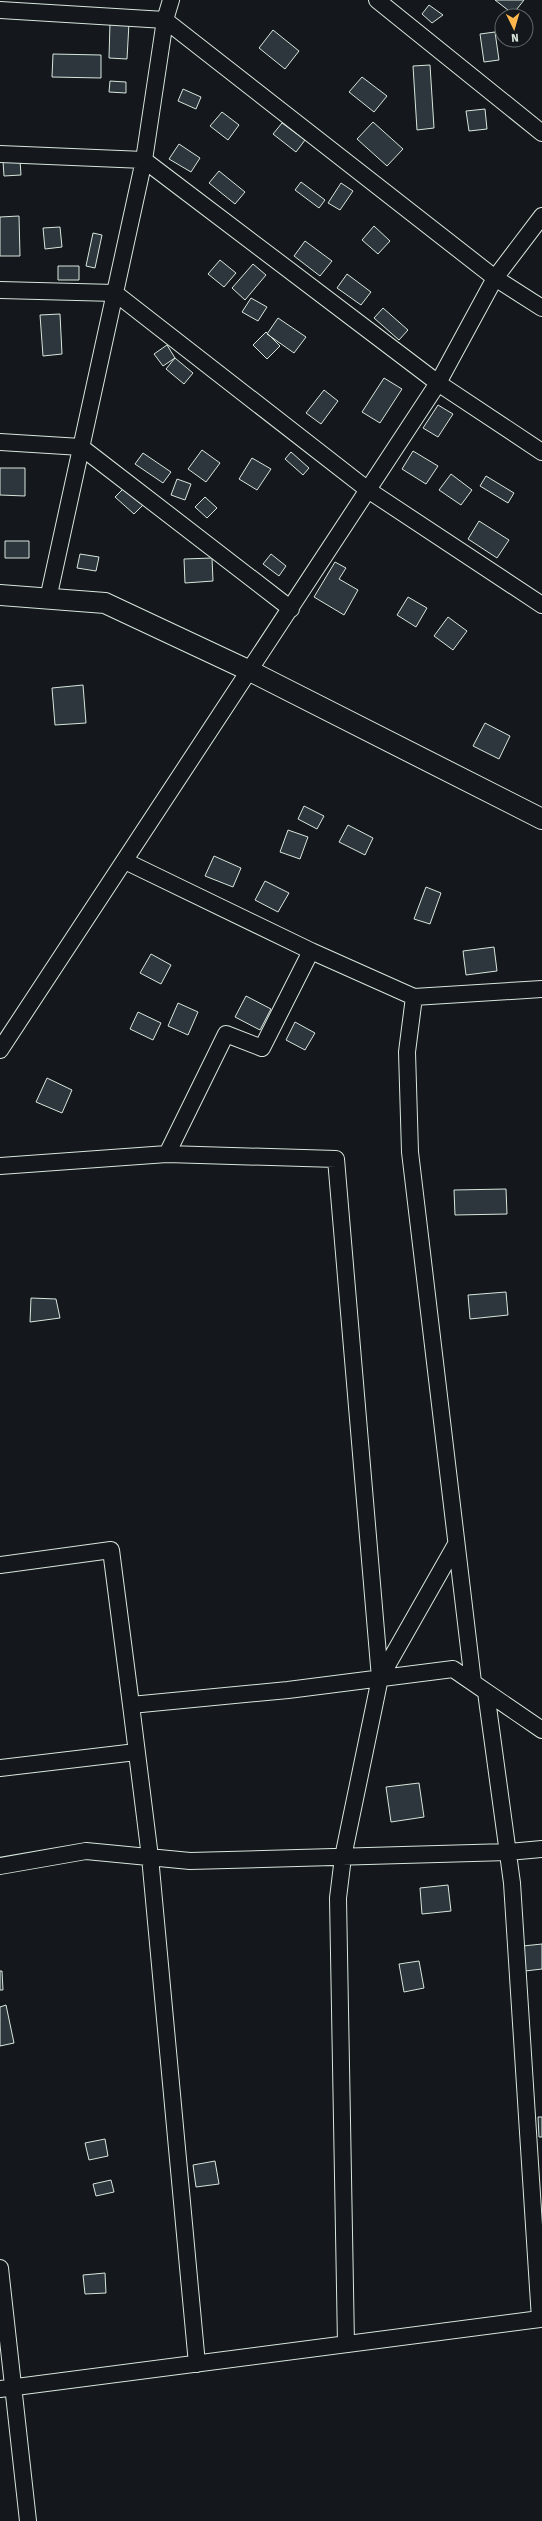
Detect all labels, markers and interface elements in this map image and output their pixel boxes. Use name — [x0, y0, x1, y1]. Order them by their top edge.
north arrow — [494, 8, 534, 48]
text: N — [511, 31, 519, 44]

